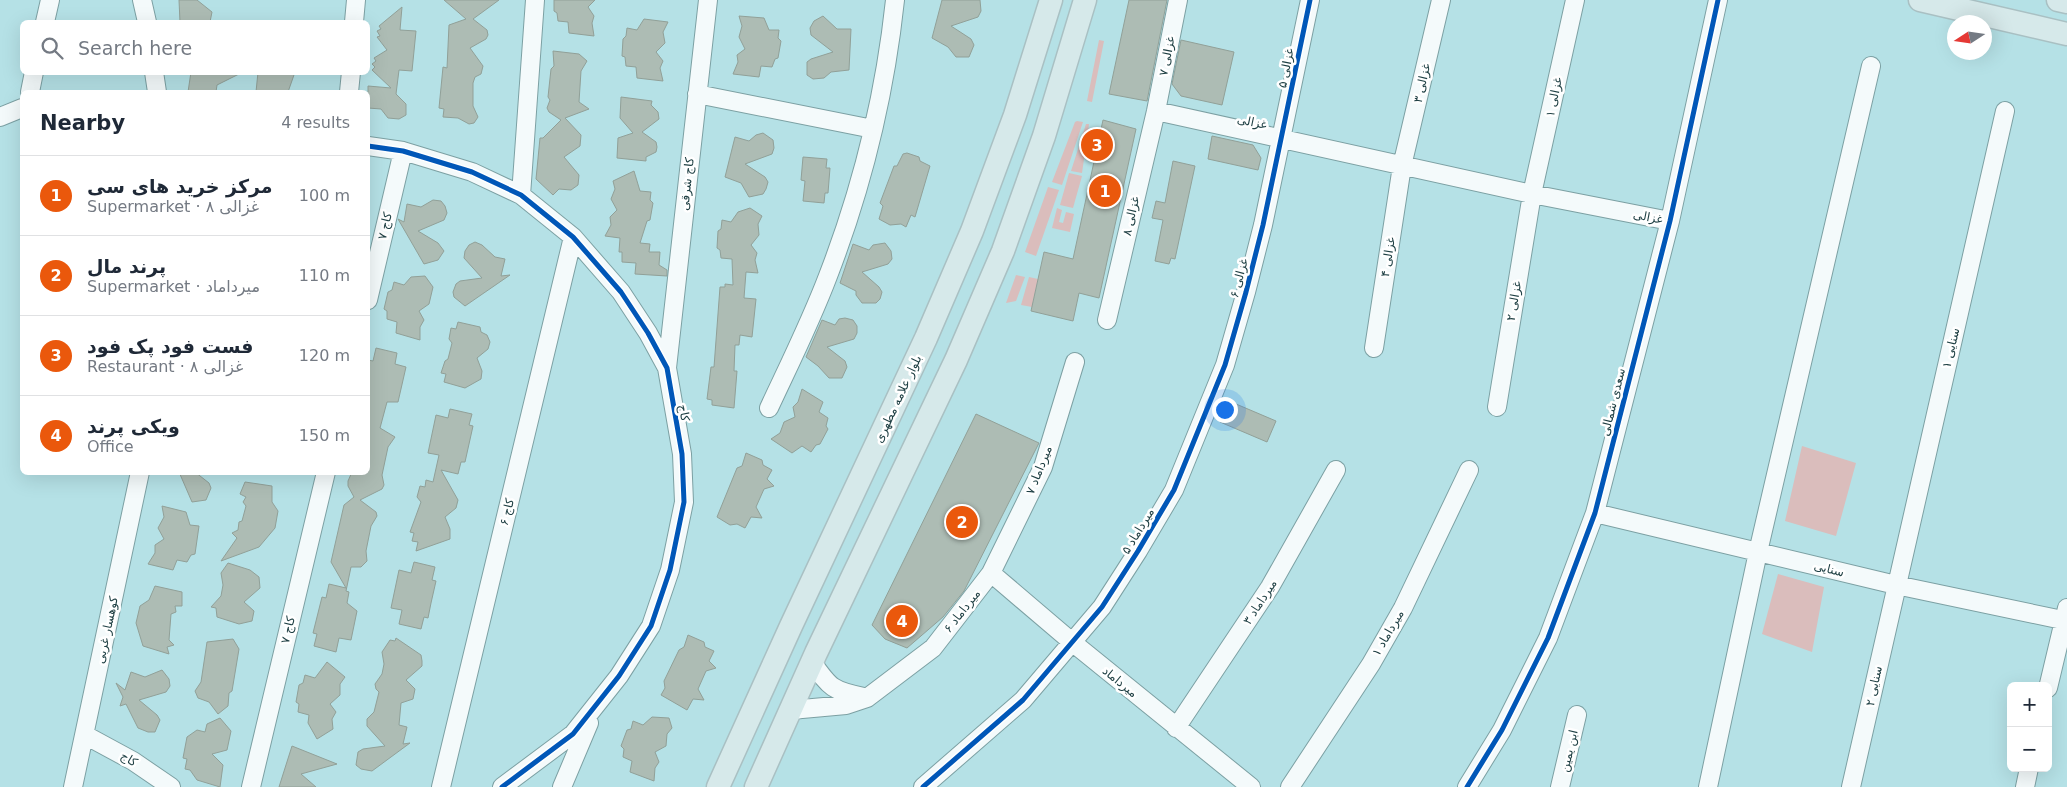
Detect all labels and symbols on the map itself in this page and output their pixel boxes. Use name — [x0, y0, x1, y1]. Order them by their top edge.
north arrow — [1947, 15, 1992, 60]
street label: غزالی ۷ — [1156, 35, 1179, 77]
street label: غزالی ۵ — [1275, 47, 1298, 89]
street label: غزالی ۳ — [1411, 62, 1434, 104]
street label: غزالی ۱ — [1543, 76, 1566, 118]
street label: غزالی — [1236, 112, 1268, 133]
pin: 3 — [1081, 126, 1113, 164]
street label: کاج شرقی — [677, 156, 698, 211]
pin: 1 — [1089, 172, 1121, 210]
street label: غزالی ۸ — [1120, 195, 1143, 237]
street label: غزالی — [1632, 207, 1664, 228]
street label: کاج ۷ — [375, 211, 395, 241]
street label: غزالی ۴ — [1378, 236, 1399, 278]
street label: غزالی ۶ — [1227, 257, 1252, 299]
street label: غزالی ۲ — [1504, 280, 1525, 322]
street label: سنایی ۱ — [1940, 326, 1962, 370]
street label: بلوار علامه مطهری — [872, 353, 925, 446]
street label: سعدی شمالی — [1598, 367, 1628, 437]
your location — [1212, 397, 1238, 423]
street label: کاج — [675, 403, 693, 423]
street label: میرداماد ۷ — [1023, 444, 1056, 497]
street label: کاج ۶ — [497, 497, 517, 527]
pin: 2 — [946, 503, 978, 541]
street label: میرداماد ۵ — [1119, 506, 1158, 557]
street label: سنایی — [1812, 558, 1846, 580]
street label: میرداماد ۳ — [1240, 577, 1281, 628]
street label: میرداماد ۶ — [941, 587, 984, 636]
street label: کوهسار غربی — [93, 595, 122, 665]
pin: 4 — [886, 602, 918, 640]
street label: میرداماد ۱ — [1369, 607, 1408, 659]
street label: کاج ۷ — [278, 615, 298, 645]
street label: میرداماد — [1099, 664, 1140, 701]
street label: سنایی ۲ — [1863, 665, 1885, 707]
street label: ابن یمین — [1557, 729, 1582, 774]
street label: کاج — [118, 749, 140, 770]

